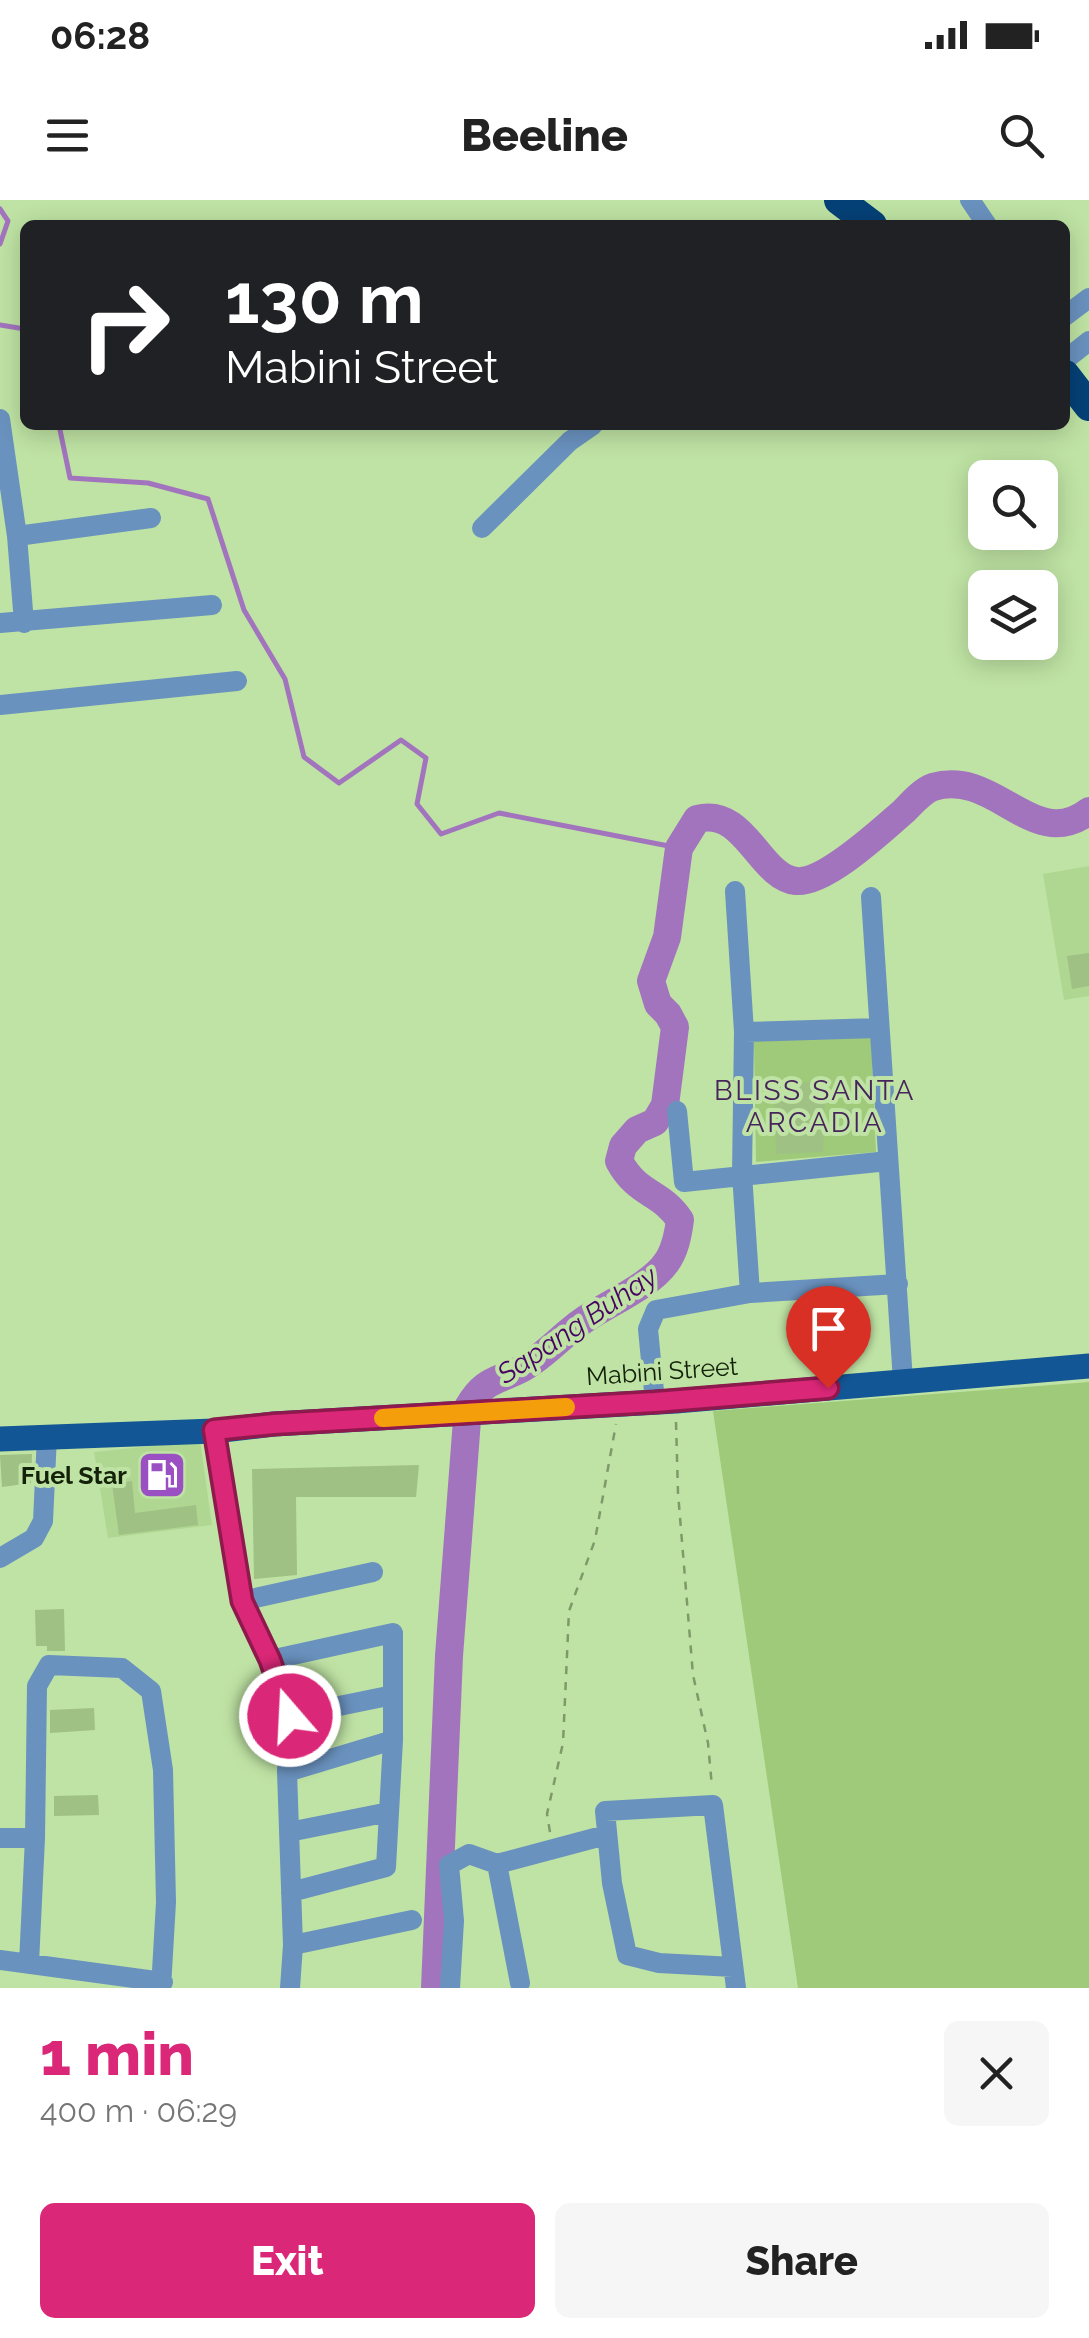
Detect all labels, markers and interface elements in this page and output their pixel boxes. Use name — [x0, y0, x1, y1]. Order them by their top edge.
text: 06:28 — [50, 13, 150, 58]
icon: menu — [40, 108, 95, 163]
icon: search — [994, 108, 1049, 163]
text: Beeline — [461, 109, 628, 162]
text: 130 m — [225, 257, 424, 339]
icon: right — [60, 260, 190, 390]
text: Mabini Street — [225, 341, 499, 394]
map controls — [968, 460, 1058, 660]
button: search — [968, 460, 1058, 550]
button: layers — [968, 570, 1058, 660]
district label: BLISS SANTA ARCADIA — [714, 1074, 916, 1139]
water label: Sapang Buhay — [490, 1259, 664, 1391]
pin — [786, 1286, 871, 1389]
icon: arrive — [801, 1301, 856, 1356]
street label: Mabini Street — [585, 1351, 739, 1391]
fuel station icon: Fuel Star — [136, 1449, 188, 1501]
place label: Fuel Star — [21, 1460, 127, 1490]
position arrow — [238, 1664, 342, 1768]
text: 1 min — [40, 2019, 194, 2089]
button: close — [944, 2021, 1049, 2126]
text: 400 m · 06:29 — [40, 2092, 237, 2129]
button: Exit — [40, 2203, 535, 2318]
button: Share — [555, 2203, 1049, 2318]

